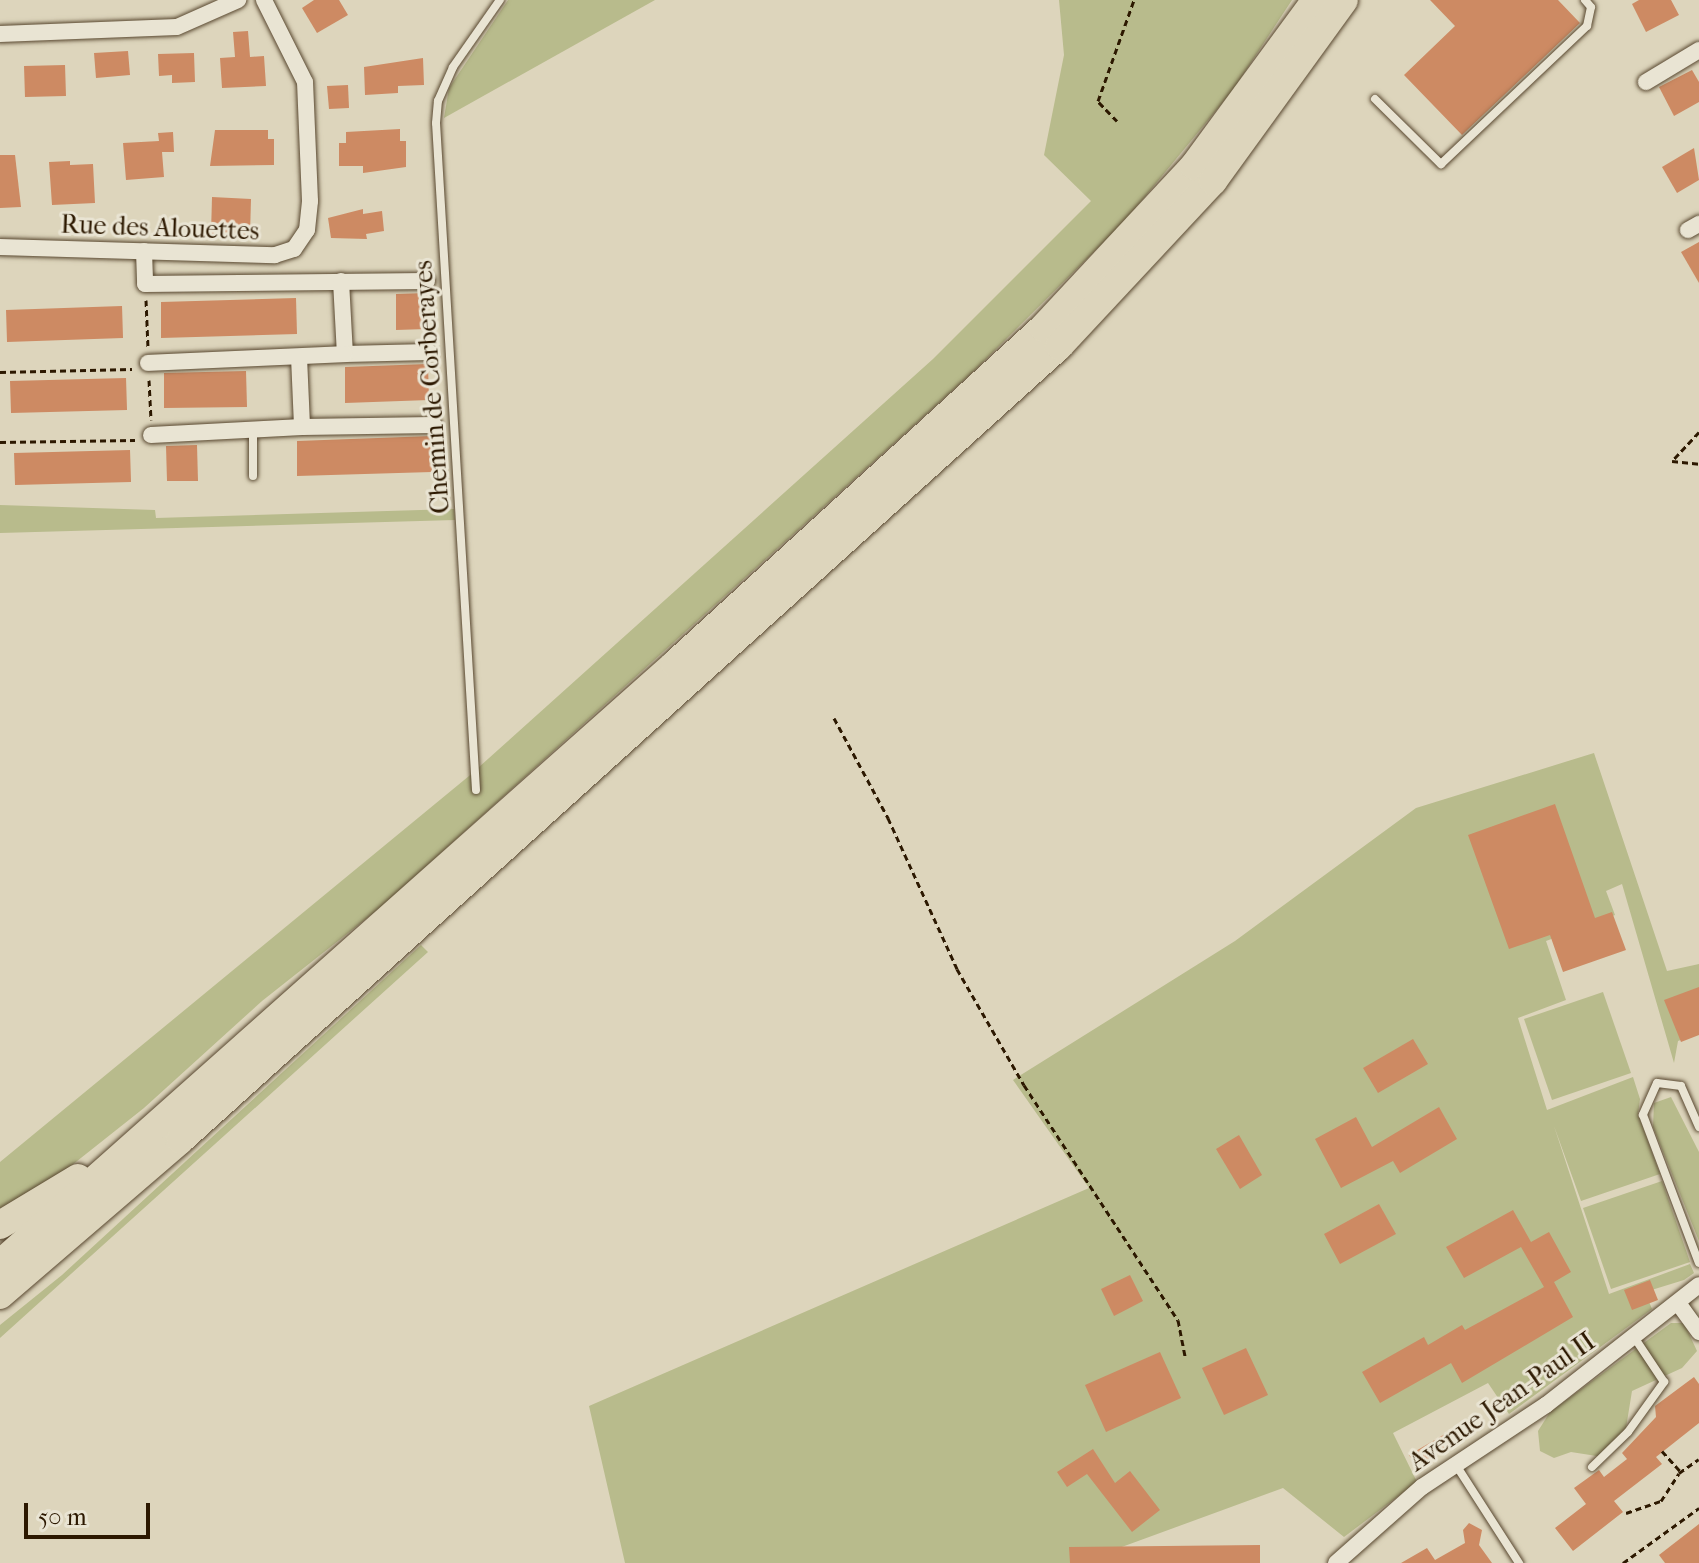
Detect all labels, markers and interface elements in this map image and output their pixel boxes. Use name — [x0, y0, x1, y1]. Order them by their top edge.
street label: Rue des Alouettes — [60, 209, 260, 247]
street label: Chemin de Corberayes — [408, 259, 456, 515]
street label: Avenue Jean-Paul II — [1403, 1326, 1601, 1478]
scale bar — [28, 1487, 154, 1537]
text: 50 m — [38, 1503, 87, 1531]

